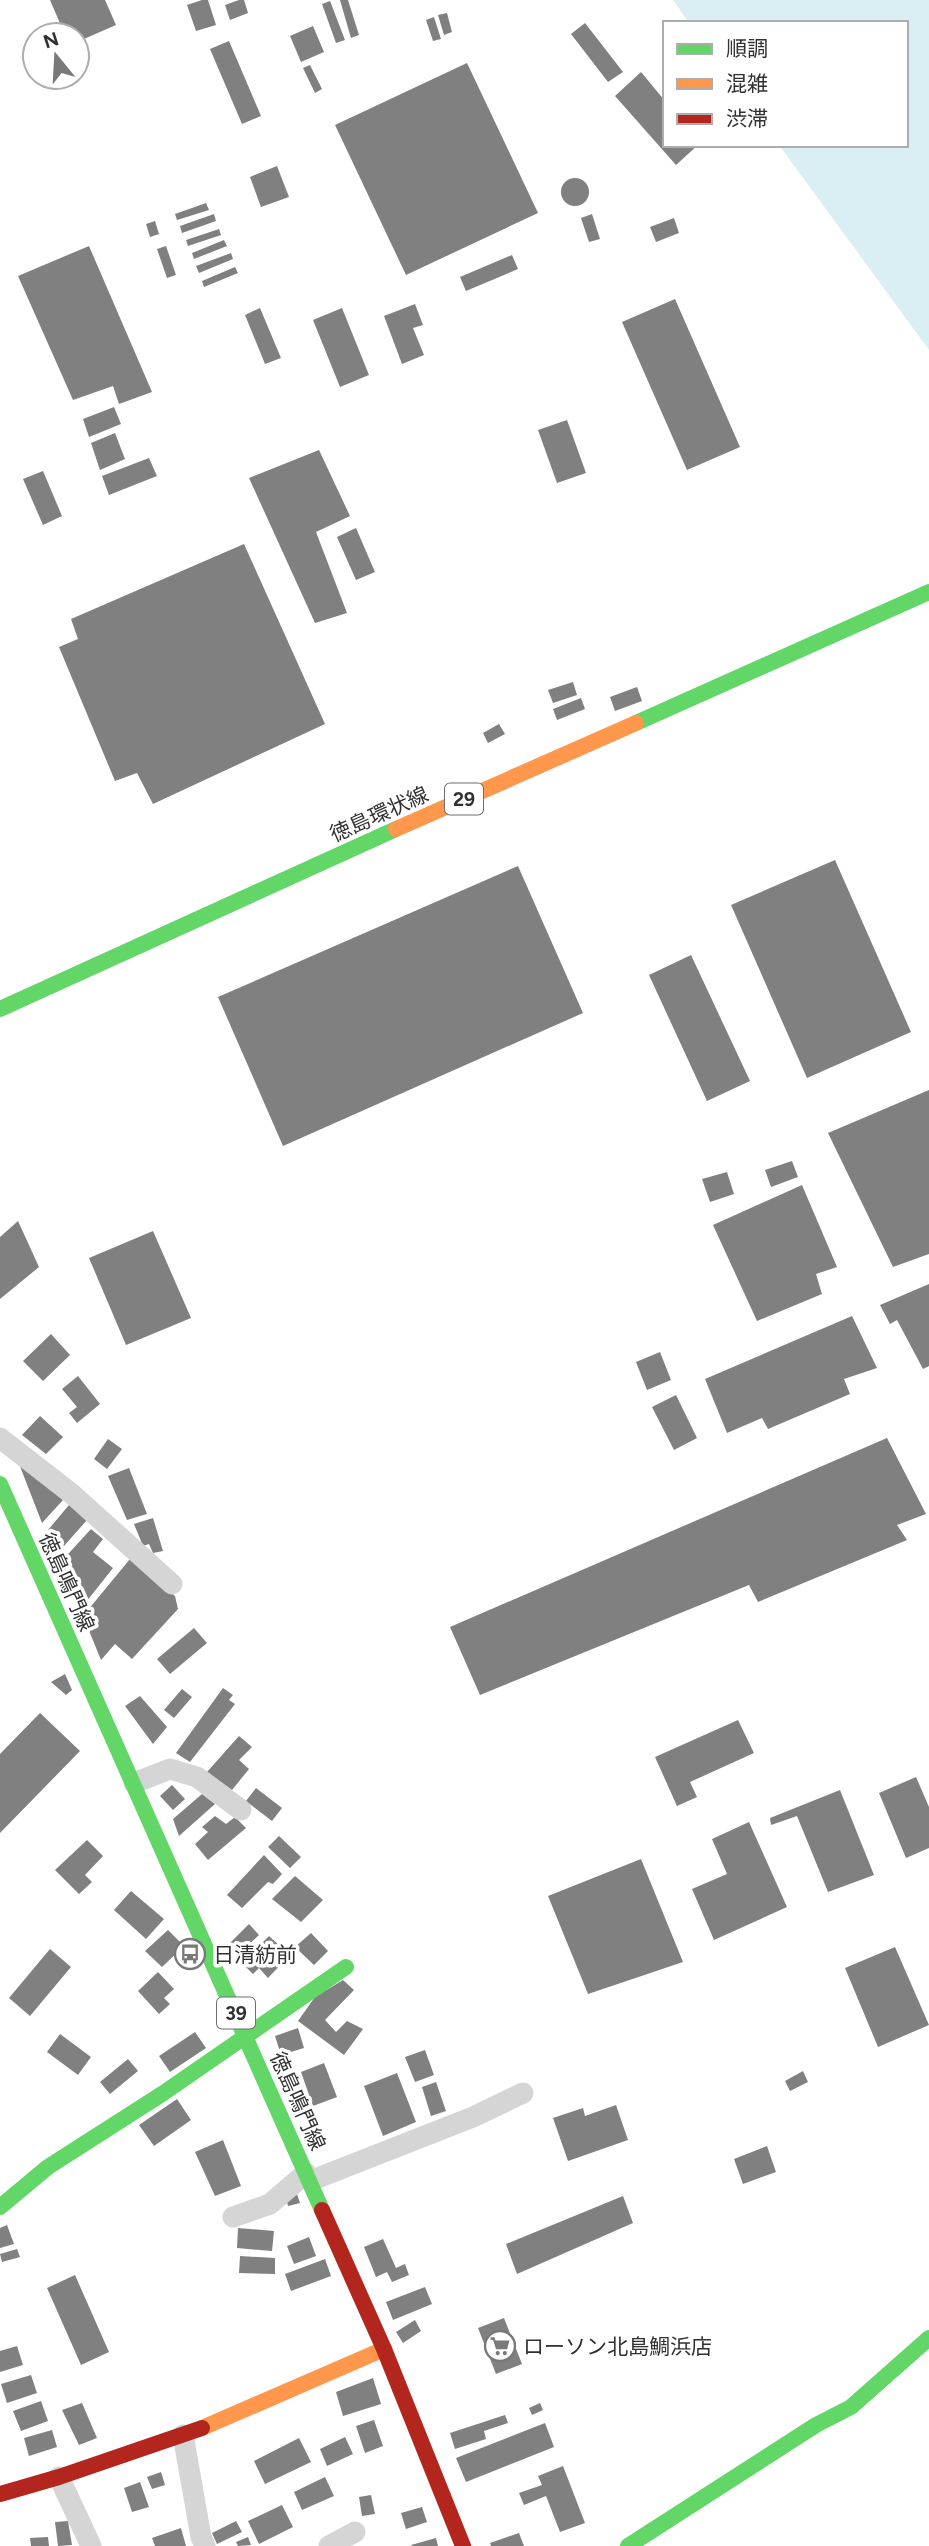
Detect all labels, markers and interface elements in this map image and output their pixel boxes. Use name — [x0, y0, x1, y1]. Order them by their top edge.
north arrow — [21, 21, 91, 91]
legend — [663, 21, 908, 147]
text: N — [40, 27, 61, 54]
text: 順調 — [726, 36, 768, 61]
text: 混雑 — [726, 71, 768, 96]
text: 渋滞 — [726, 106, 768, 131]
street label: 徳島環状線 — [326, 781, 432, 847]
road number: 29 — [445, 784, 483, 814]
street label: 徳島鳴門線 — [34, 1529, 100, 1635]
bus stop icon: 日清紡前 — [173, 1937, 207, 1971]
place label: 日清紡前 — [213, 1942, 297, 1967]
road number: 39 — [217, 1997, 255, 2028]
street label: 徳島鳴門線 — [265, 2048, 331, 2154]
supermarket icon: ローソン北島鯛浜店 — [483, 2329, 517, 2363]
place label: ローソン北島鯛浜店 — [523, 2334, 712, 2359]

